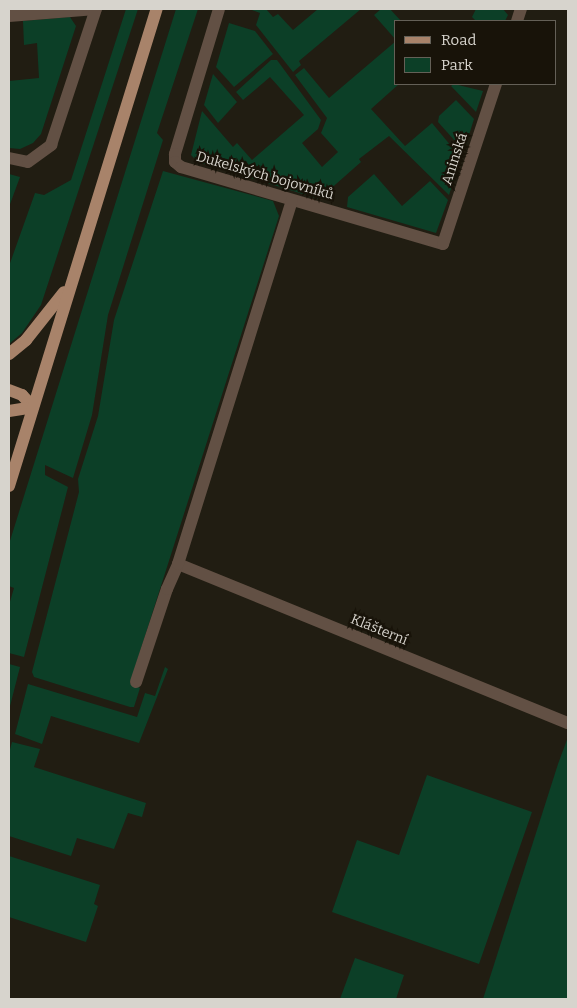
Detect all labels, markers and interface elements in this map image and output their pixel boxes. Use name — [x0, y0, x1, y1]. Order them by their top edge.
legend — [394, 20, 557, 85]
text: Road — [441, 31, 476, 49]
text: Park — [441, 56, 473, 74]
street label: Aninská — [439, 131, 471, 187]
street label: Dukelských bojovníků — [194, 148, 336, 204]
street label: Klášterní — [348, 611, 410, 649]

